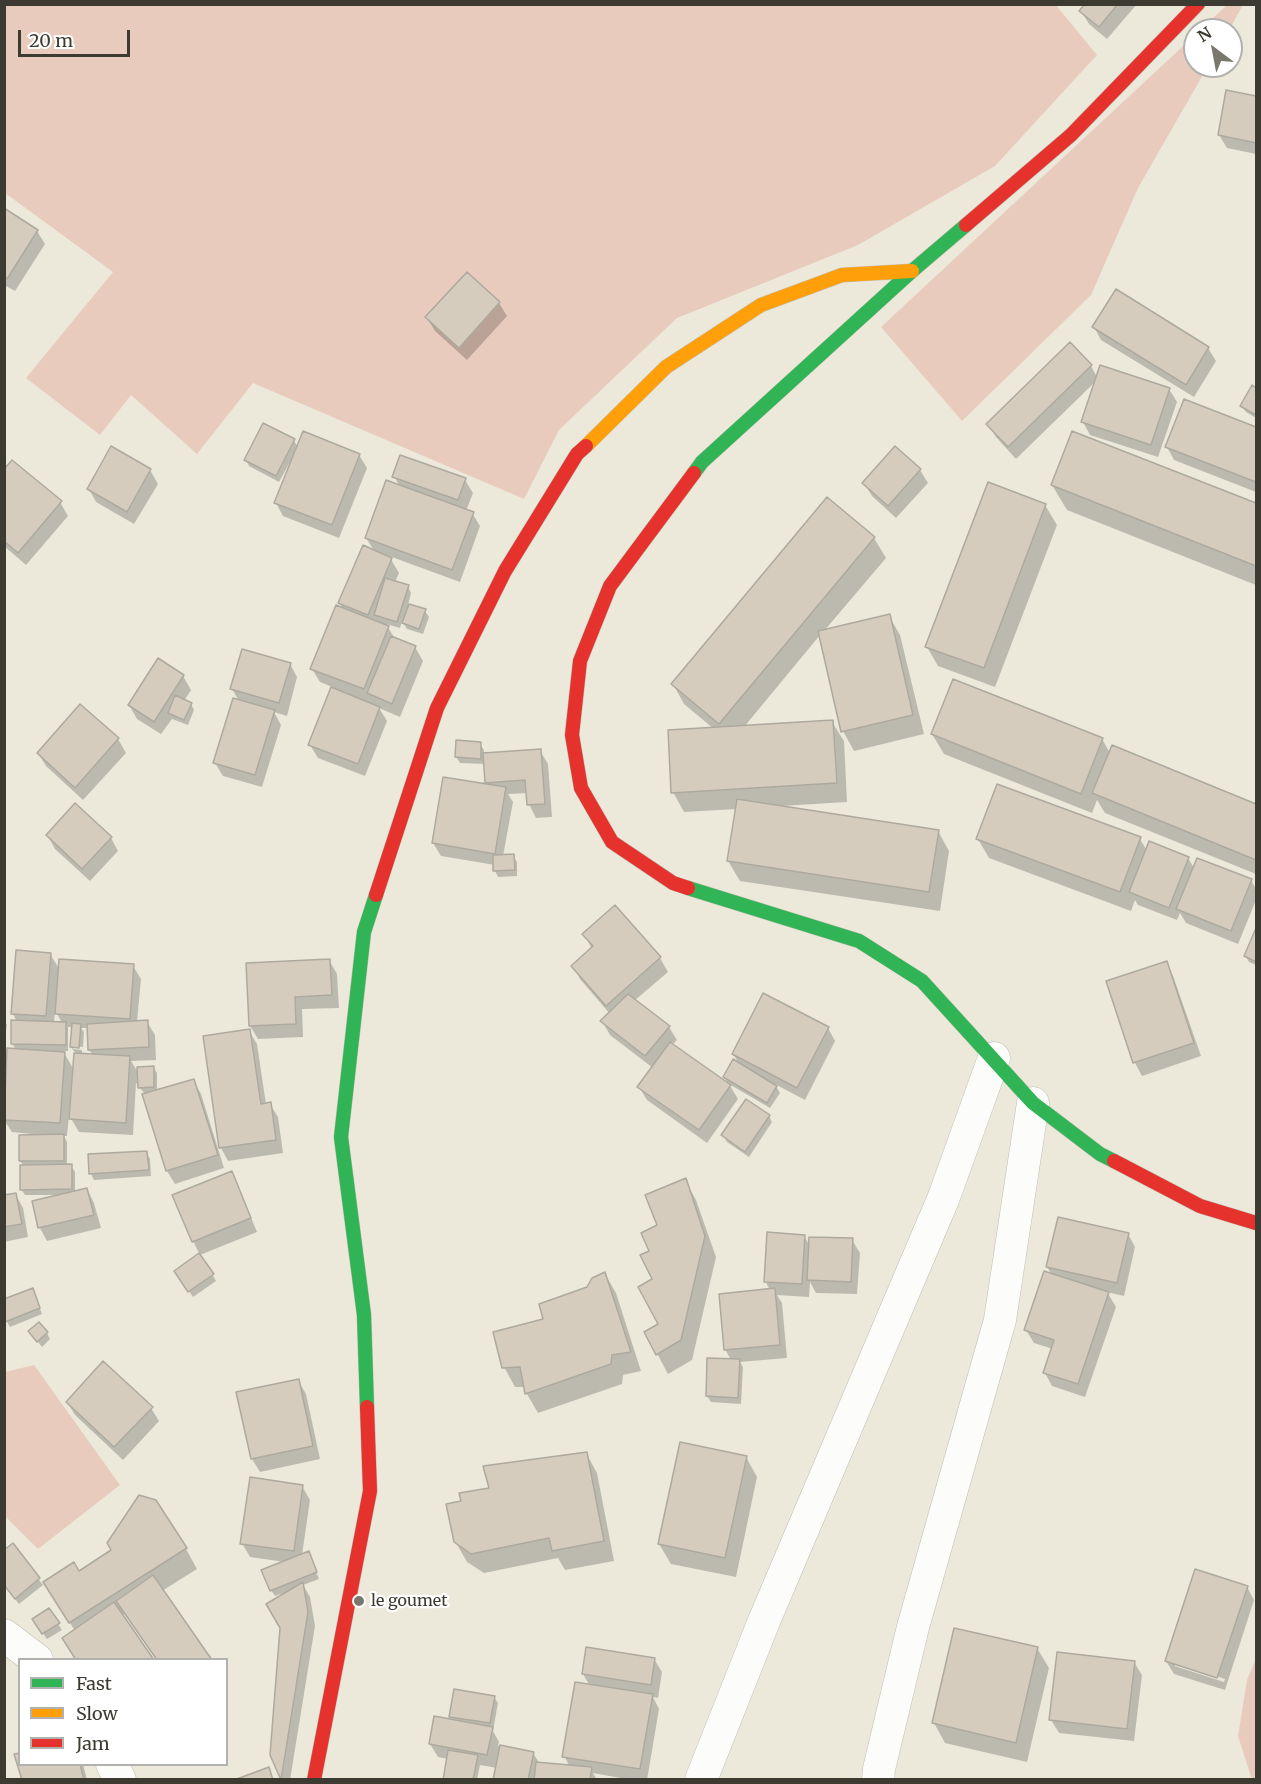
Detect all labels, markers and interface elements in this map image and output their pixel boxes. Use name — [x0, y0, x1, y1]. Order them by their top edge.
scale bar — [21, 18, 134, 56]
north arrow — [1183, 18, 1243, 78]
text: N — [1194, 23, 1215, 46]
text: 20 m — [29, 29, 73, 52]
place label: le goumet — [371, 1591, 447, 1611]
marker: le goumet — [352, 1594, 366, 1608]
legend — [18, 1658, 228, 1766]
text: Fast — [76, 1672, 112, 1695]
text: Slow — [76, 1702, 118, 1725]
text: Jam — [76, 1732, 110, 1755]

